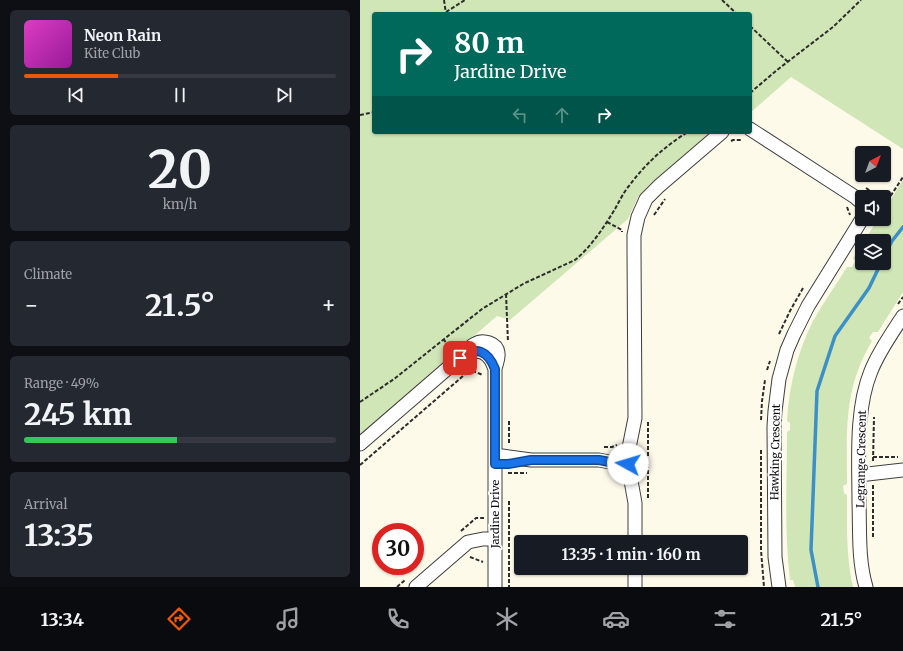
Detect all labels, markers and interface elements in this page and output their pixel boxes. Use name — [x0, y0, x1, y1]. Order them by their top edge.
text: 80 m — [454, 25, 525, 61]
text: Neon Rain — [84, 26, 161, 45]
icon: right — [388, 28, 440, 80]
text: Kite Club — [84, 45, 140, 62]
text: Jardine Drive — [454, 60, 566, 83]
icon: previous — [65, 84, 87, 106]
icon: pause — [169, 84, 191, 106]
icon: next — [273, 84, 295, 106]
icon: left — [509, 104, 531, 126]
icon: ahead — [551, 104, 573, 126]
icon: right — [593, 104, 615, 126]
text: 20 — [148, 137, 212, 202]
north arrow — [855, 146, 891, 182]
map controls — [855, 146, 891, 270]
button: sound — [855, 190, 891, 226]
text: km/h — [163, 196, 197, 213]
button: layers — [855, 234, 891, 270]
text: Climate — [24, 266, 72, 283]
text: 21.5° — [145, 286, 215, 324]
text: − — [24, 291, 39, 319]
text: + — [321, 291, 336, 319]
pin — [443, 341, 477, 375]
icon: arrive — [449, 347, 471, 369]
text: Range · 49% — [24, 375, 99, 392]
text: 245 km — [24, 395, 132, 433]
street label: Hawking Crescent — [767, 403, 783, 500]
street label: Legrange Crescent — [853, 409, 869, 508]
position arrow — [607, 443, 649, 485]
street label: Jardine Drive — [488, 479, 502, 549]
text: Arrival — [24, 496, 67, 513]
text: 13:35 — [24, 516, 94, 554]
speed limit sign: 30 — [372, 523, 424, 575]
text: 13:35 · 1 min · 160 m — [561, 545, 701, 564]
icon: directions — [165, 605, 193, 633]
icon: music — [274, 605, 302, 633]
icon: phone — [384, 605, 412, 633]
icon: climate — [493, 605, 521, 633]
icon: car — [602, 605, 630, 633]
icon: filters — [711, 605, 739, 633]
text: 13:34 — [41, 608, 84, 631]
text: 21.5° — [820, 608, 862, 631]

